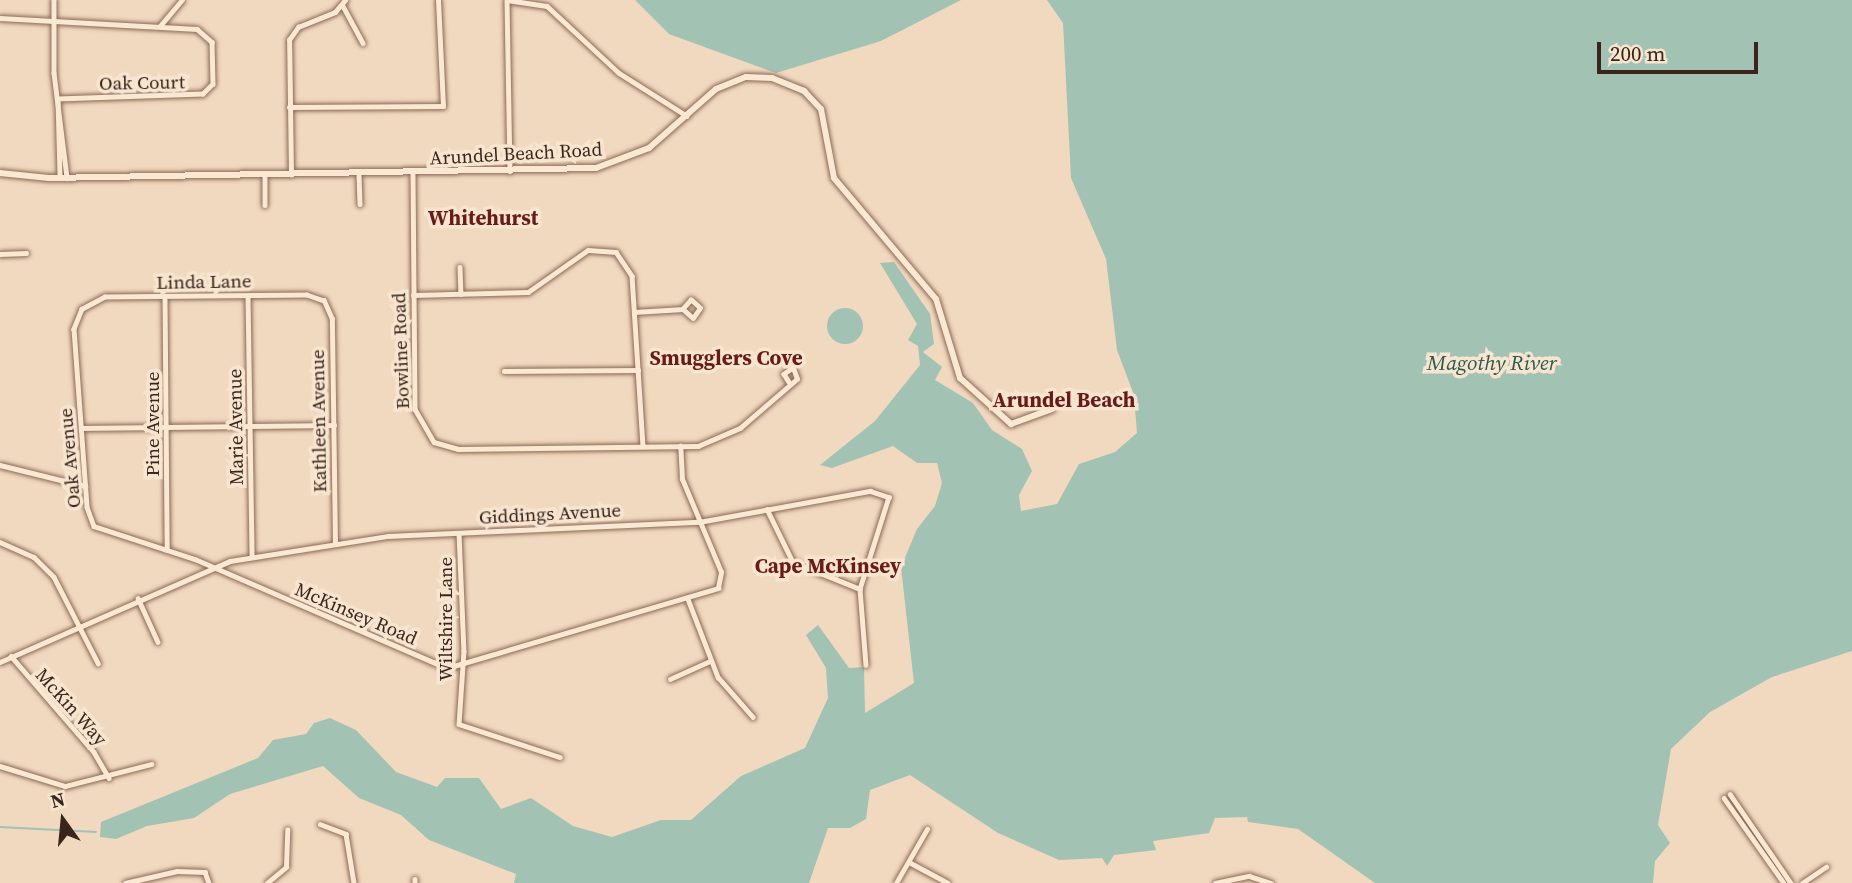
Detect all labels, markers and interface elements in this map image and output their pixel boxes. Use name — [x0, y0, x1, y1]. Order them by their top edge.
scale bar — [1600, 28, 1761, 72]
text: 200 m — [1610, 39, 1665, 68]
street label: Oak Court — [99, 71, 185, 95]
street label: Arundel Beach Road — [429, 138, 603, 170]
district label: Whitehurst — [428, 205, 538, 231]
street label: Linda Lane — [156, 270, 252, 294]
street label: Bowline Road — [388, 292, 414, 410]
district label: Smugglers Cove — [649, 345, 803, 371]
street label: Kathleen Avenue — [306, 349, 332, 493]
water label: Magothy River — [1427, 350, 1557, 376]
street label: Marie Avenue — [224, 369, 248, 485]
street label: Pine Avenue — [142, 371, 164, 477]
district label: Arundel Beach — [992, 387, 1136, 413]
street label: Oak Avenue — [54, 407, 86, 509]
street label: Giddings Avenue — [478, 499, 622, 529]
district label: Cape McKinsey — [755, 553, 901, 579]
street label: Wiltshire Lane — [435, 557, 457, 681]
street label: McKinsey Road — [291, 578, 421, 650]
street label: McKin Way — [30, 664, 112, 750]
north arrow — [28, 785, 98, 855]
text: N — [48, 785, 68, 814]

